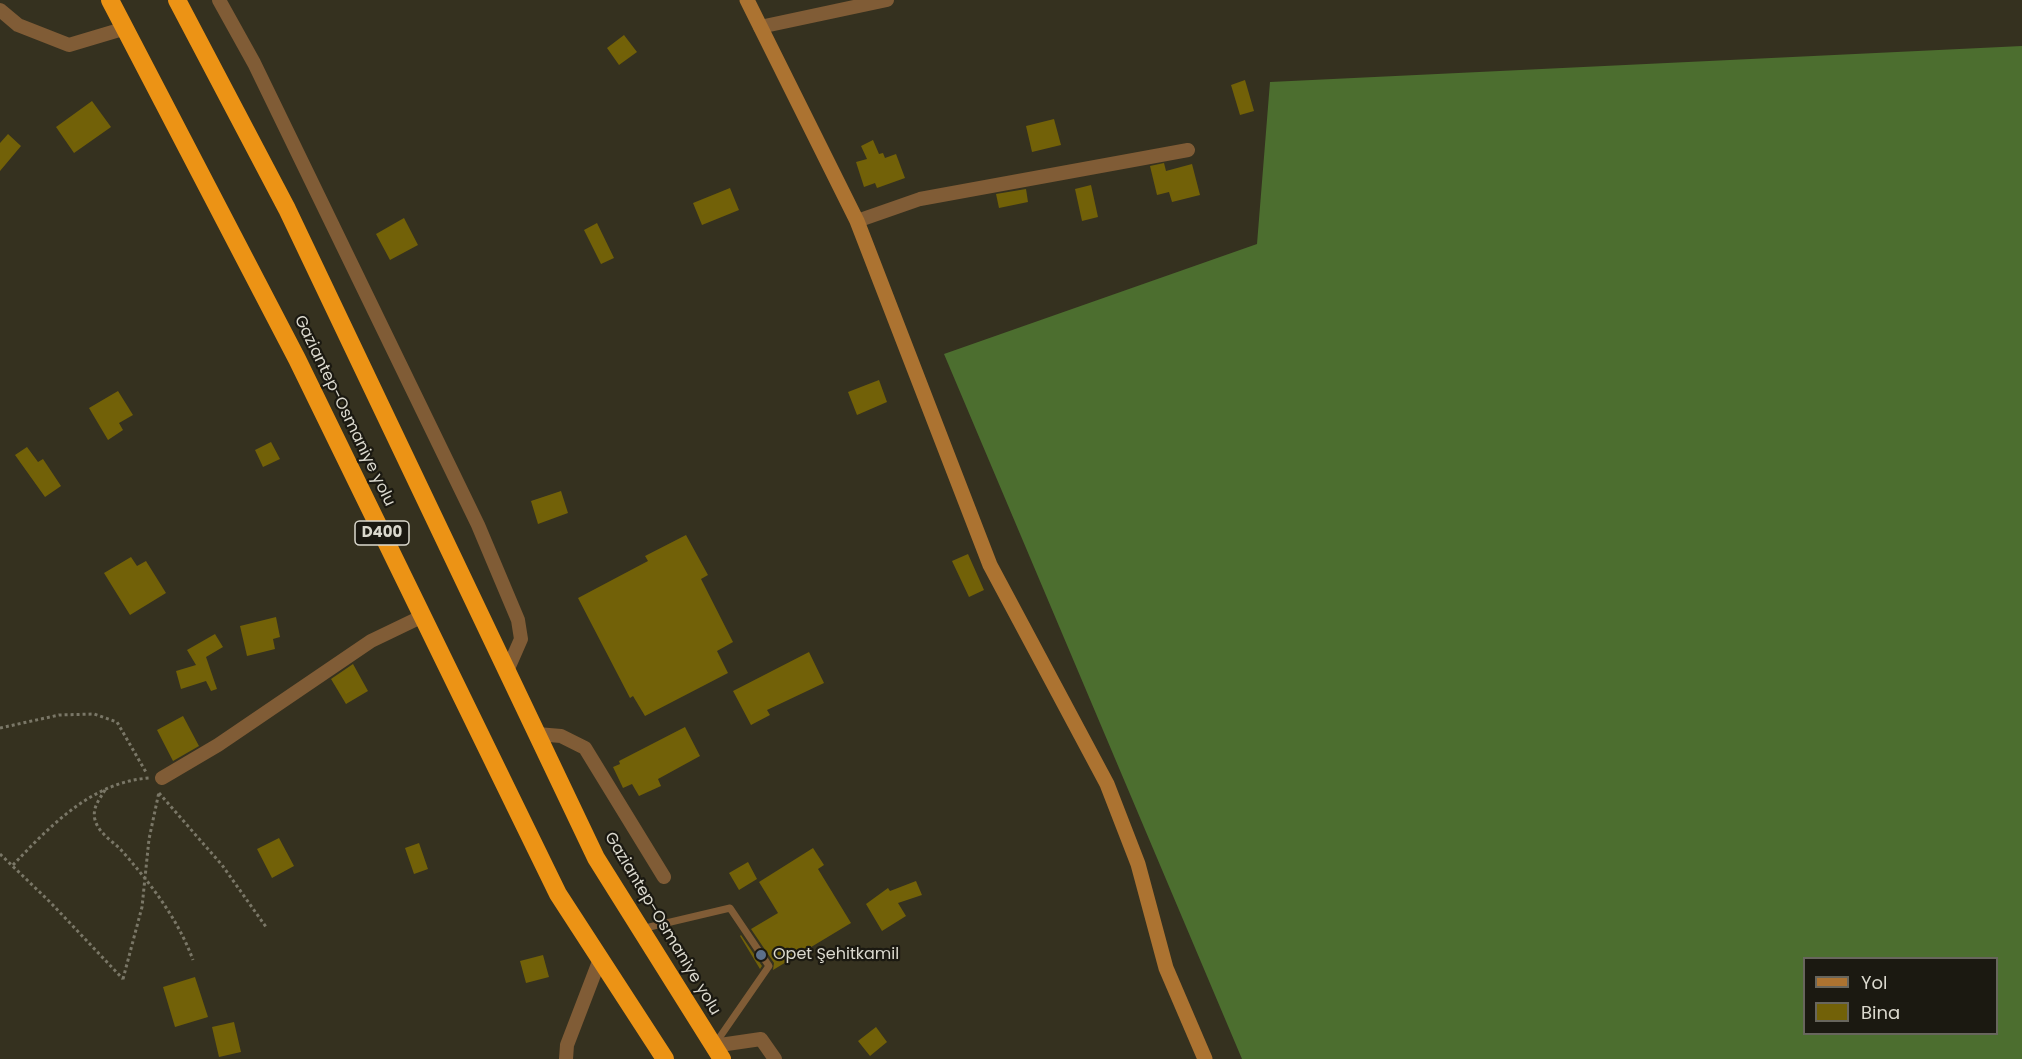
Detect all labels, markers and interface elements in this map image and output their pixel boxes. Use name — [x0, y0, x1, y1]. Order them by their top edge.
street label: Gaziantep-Osmaniye yolu — [289, 312, 399, 510]
road number: D400 — [355, 521, 409, 545]
street label: Gaziantep-Osmaniye yolu — [600, 829, 724, 1019]
place label: Opet Şehitkamil — [773, 945, 899, 965]
marker: Opet Şehitkamil — [754, 948, 768, 962]
legend — [1803, 957, 1998, 1035]
text: Yol — [1861, 970, 1887, 995]
text: Bina — [1861, 1000, 1900, 1025]

